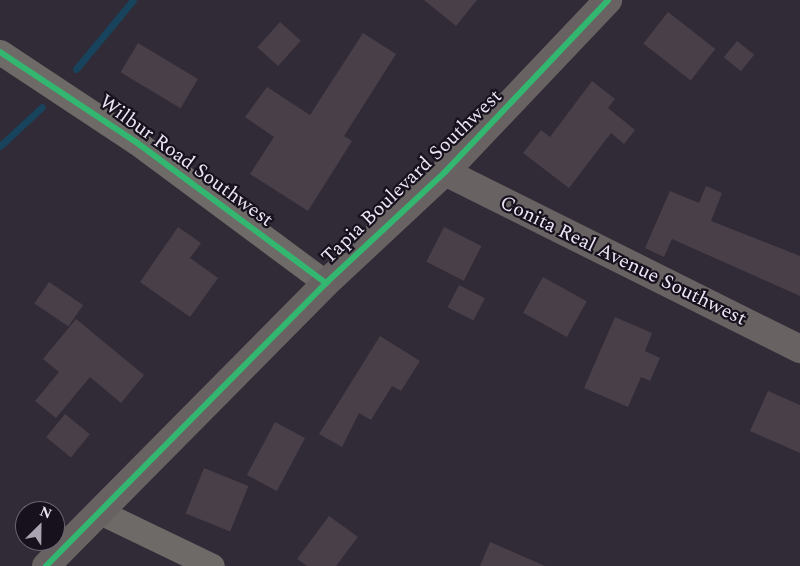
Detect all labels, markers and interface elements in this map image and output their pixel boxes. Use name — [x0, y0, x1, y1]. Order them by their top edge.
street label: Tapia Boulevard Southwest — [317, 85, 507, 269]
street label: Wilbur Road Southwest — [94, 90, 278, 232]
street label: Conita Real Avenue Southwest — [496, 191, 750, 331]
north arrow — [15, 501, 65, 551]
text: N — [36, 501, 55, 525]

